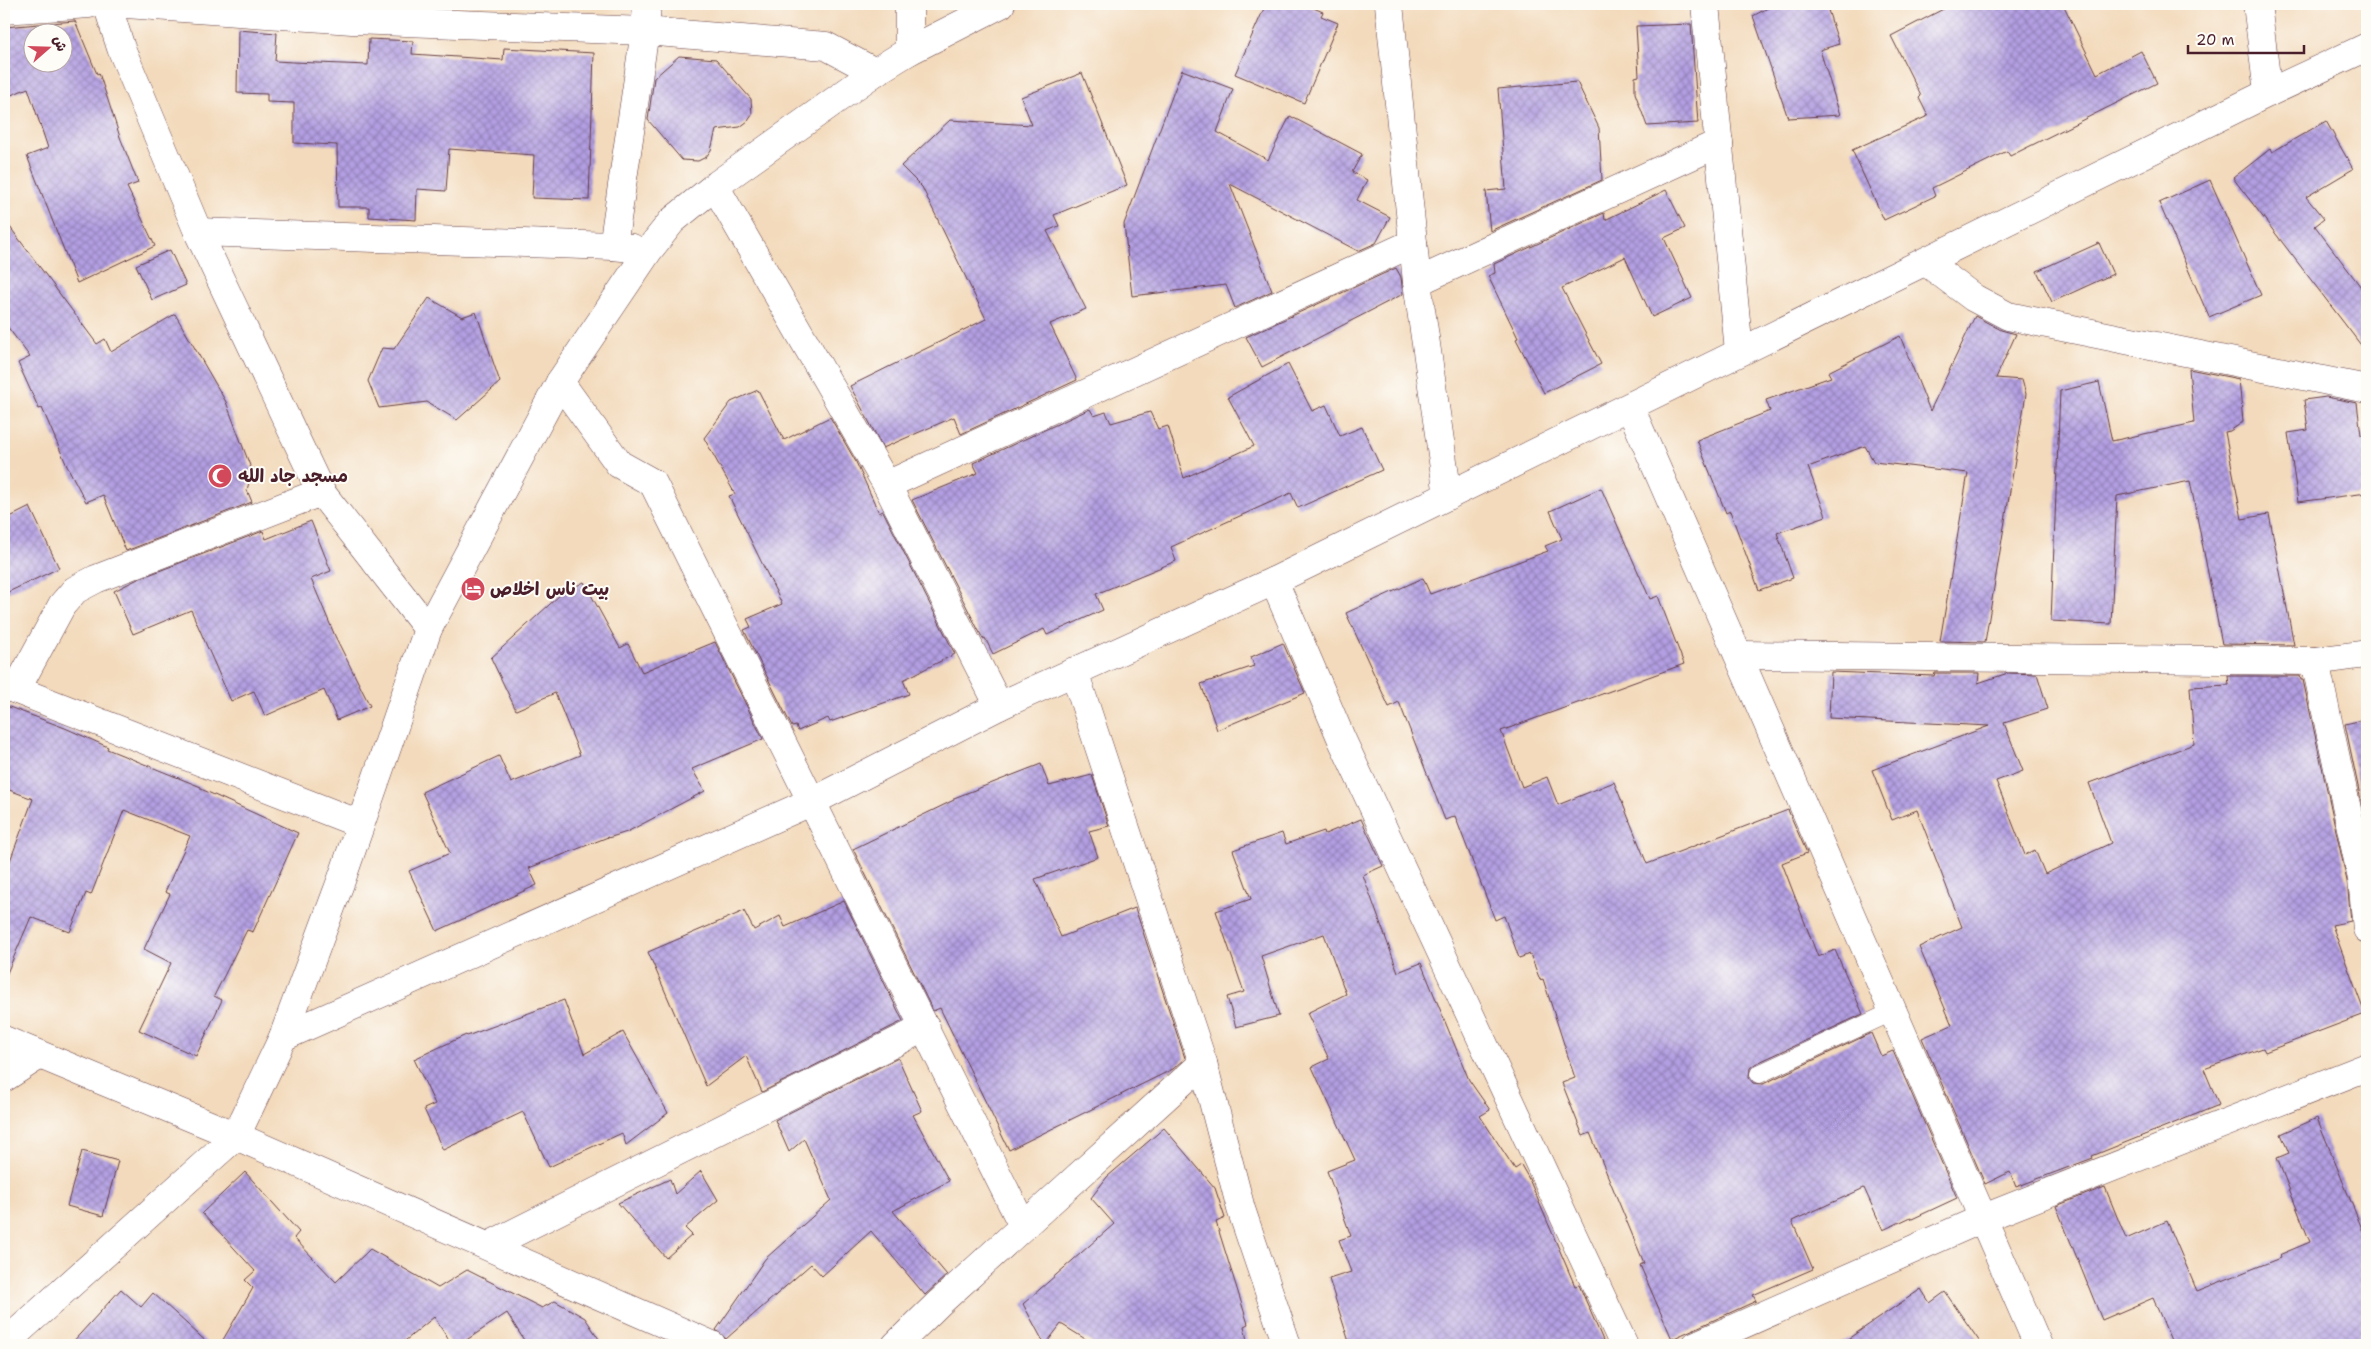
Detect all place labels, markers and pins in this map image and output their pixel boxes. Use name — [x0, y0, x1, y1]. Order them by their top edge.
mosque icon: مسجد جاد الله — [207, 463, 233, 489]
place label: مسجد جاد الله — [238, 464, 348, 488]
hotel icon: بيت ناس اخلاص — [460, 576, 486, 602]
place label: بيت ناس اخلاص — [490, 577, 609, 601]

